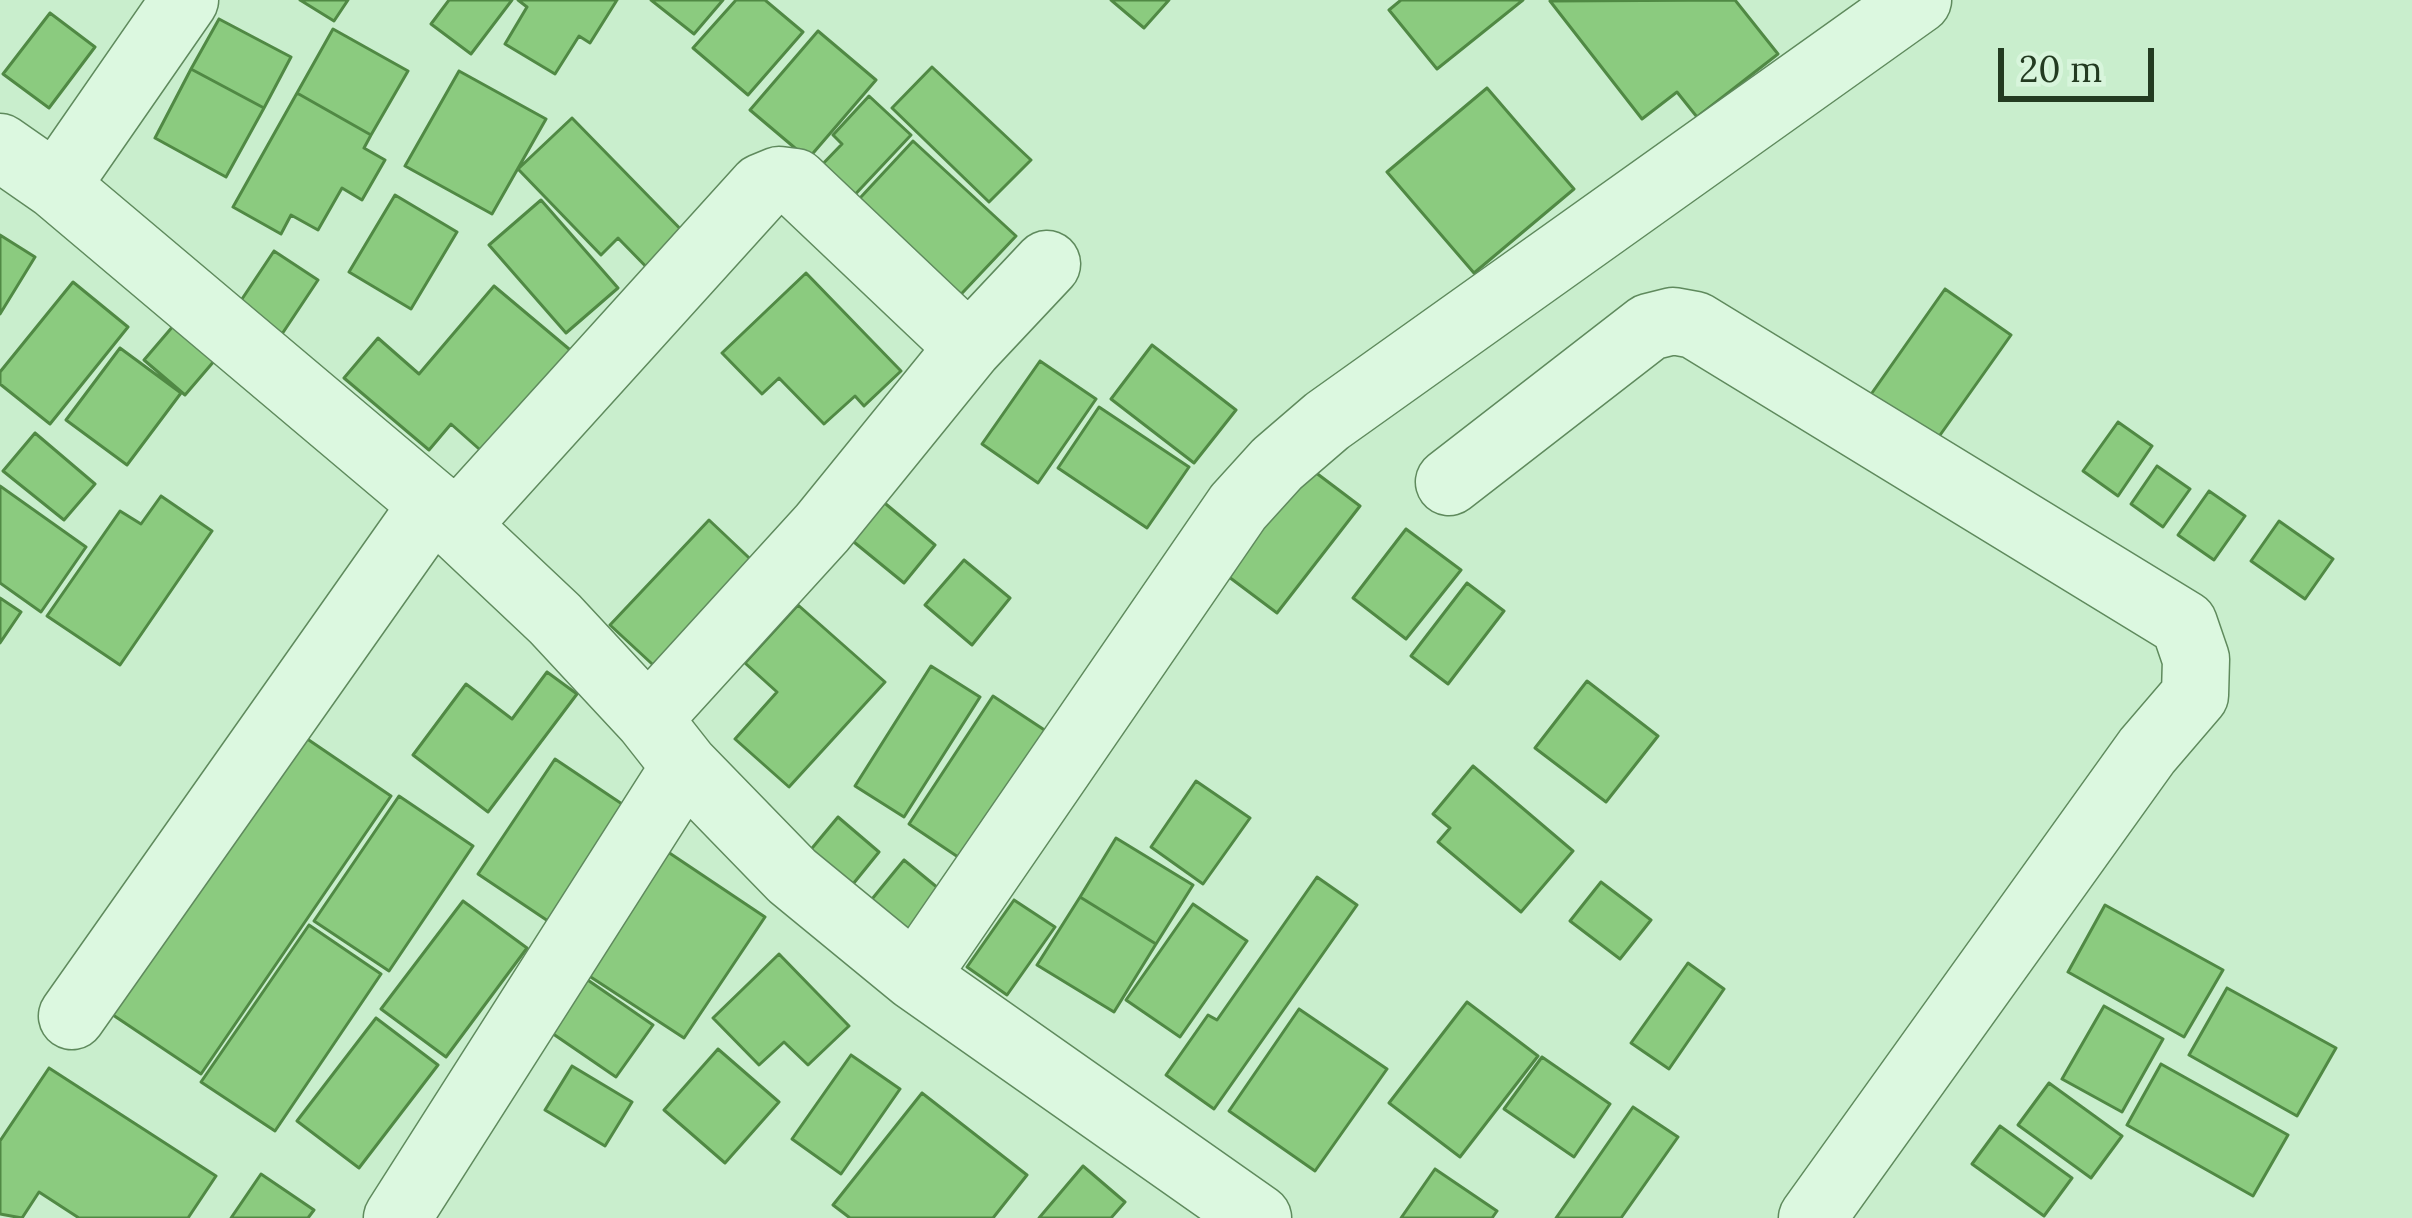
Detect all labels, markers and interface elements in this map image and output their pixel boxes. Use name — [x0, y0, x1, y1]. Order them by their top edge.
scale bar — [2004, 24, 2160, 98]
text: 20 m — [2019, 46, 2102, 92]

